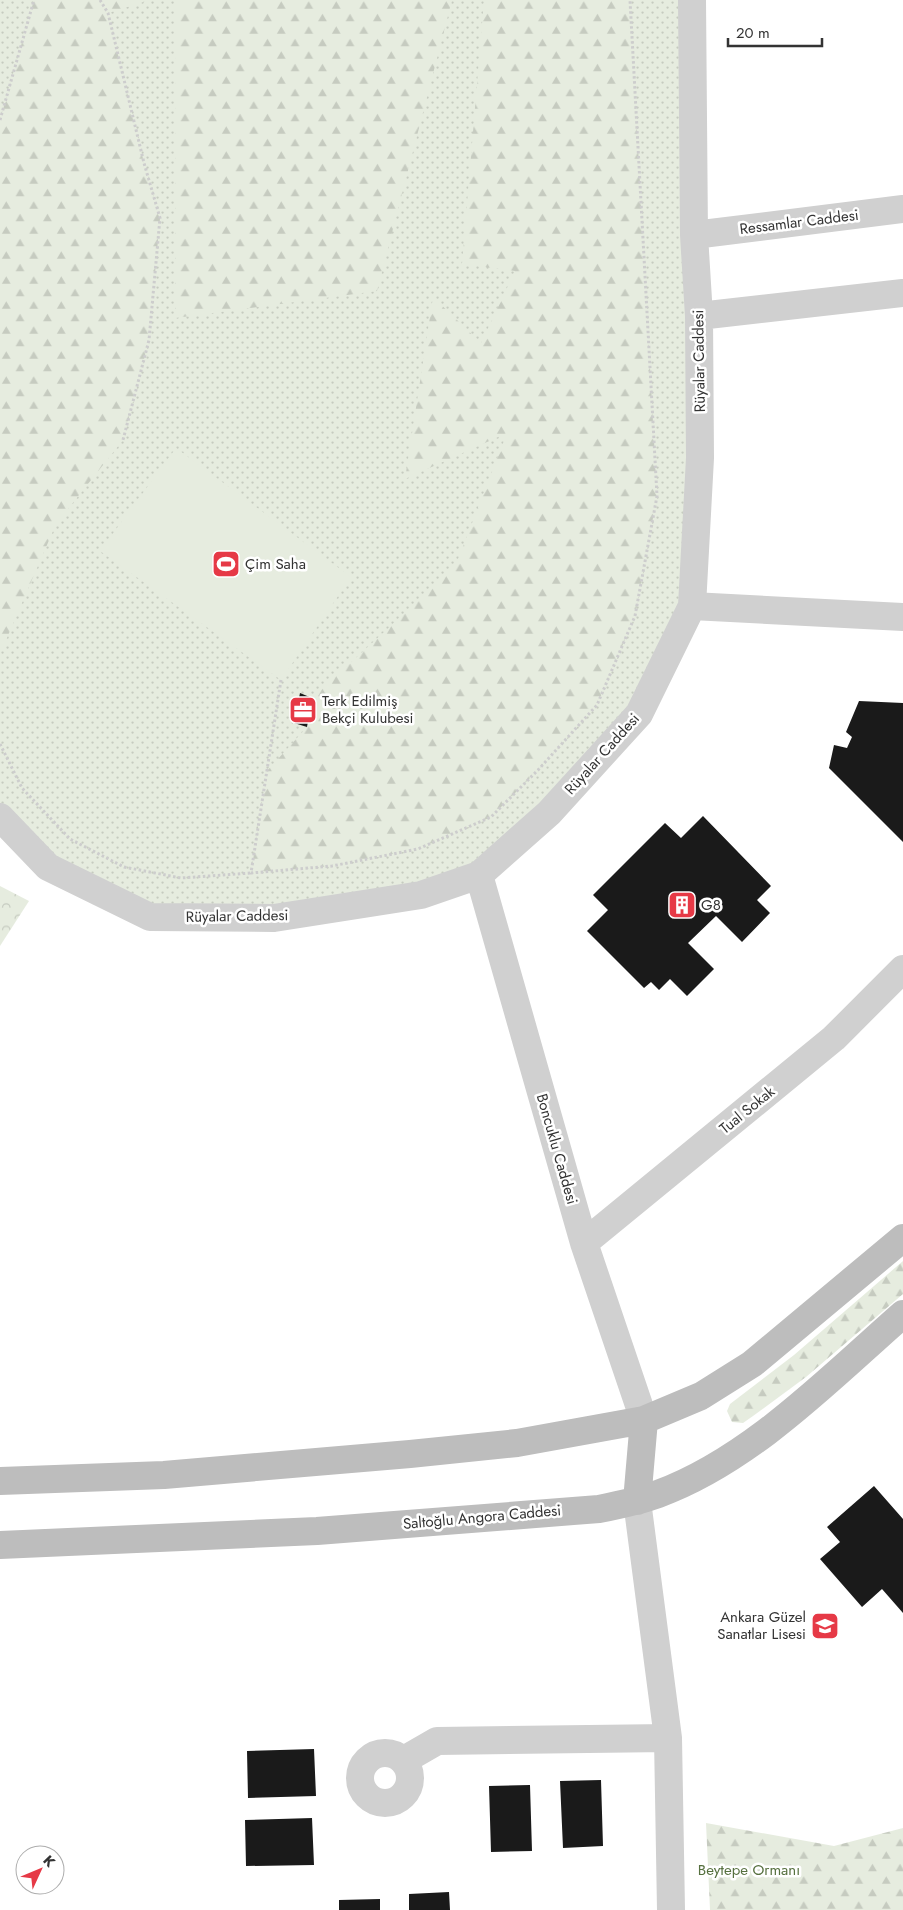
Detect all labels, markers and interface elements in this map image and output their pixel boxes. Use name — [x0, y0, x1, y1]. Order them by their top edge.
scale bar — [728, 15, 822, 47]
text: 20 m — [736, 22, 770, 44]
street label: Ressamlar Caddesi — [738, 204, 860, 240]
street label: Rüyalar Caddesi — [687, 309, 711, 413]
sports icon: Çim Saha — [211, 549, 241, 579]
place label: Çim Saha — [245, 553, 306, 575]
place label: Terk Edilmiş Bekçi Kulubesi — [322, 690, 414, 729]
office icon: Terk Edilmiş Bekçi Kulubesi — [288, 695, 318, 725]
street label: Rüyalar Caddesi — [559, 708, 645, 800]
building icon: G8 — [667, 890, 697, 920]
place label: G8 — [701, 894, 721, 916]
street label: Rüyalar Caddesi — [185, 904, 289, 928]
street label: Tual Sokak — [715, 1081, 780, 1139]
street label: Boncuklu Caddesi — [531, 1091, 583, 1207]
street label: Saltoğlu Angora Caddesi — [402, 1499, 562, 1535]
place label: Ankara Güzel Sanatlar Lisesi — [717, 1606, 806, 1645]
school or university icon: Ankara Güzel Sanatlar Lisesi — [810, 1611, 840, 1641]
north arrow — [15, 1845, 65, 1895]
text: K — [39, 1850, 60, 1872]
park label: Beytepe Ormanı — [698, 1859, 800, 1881]

